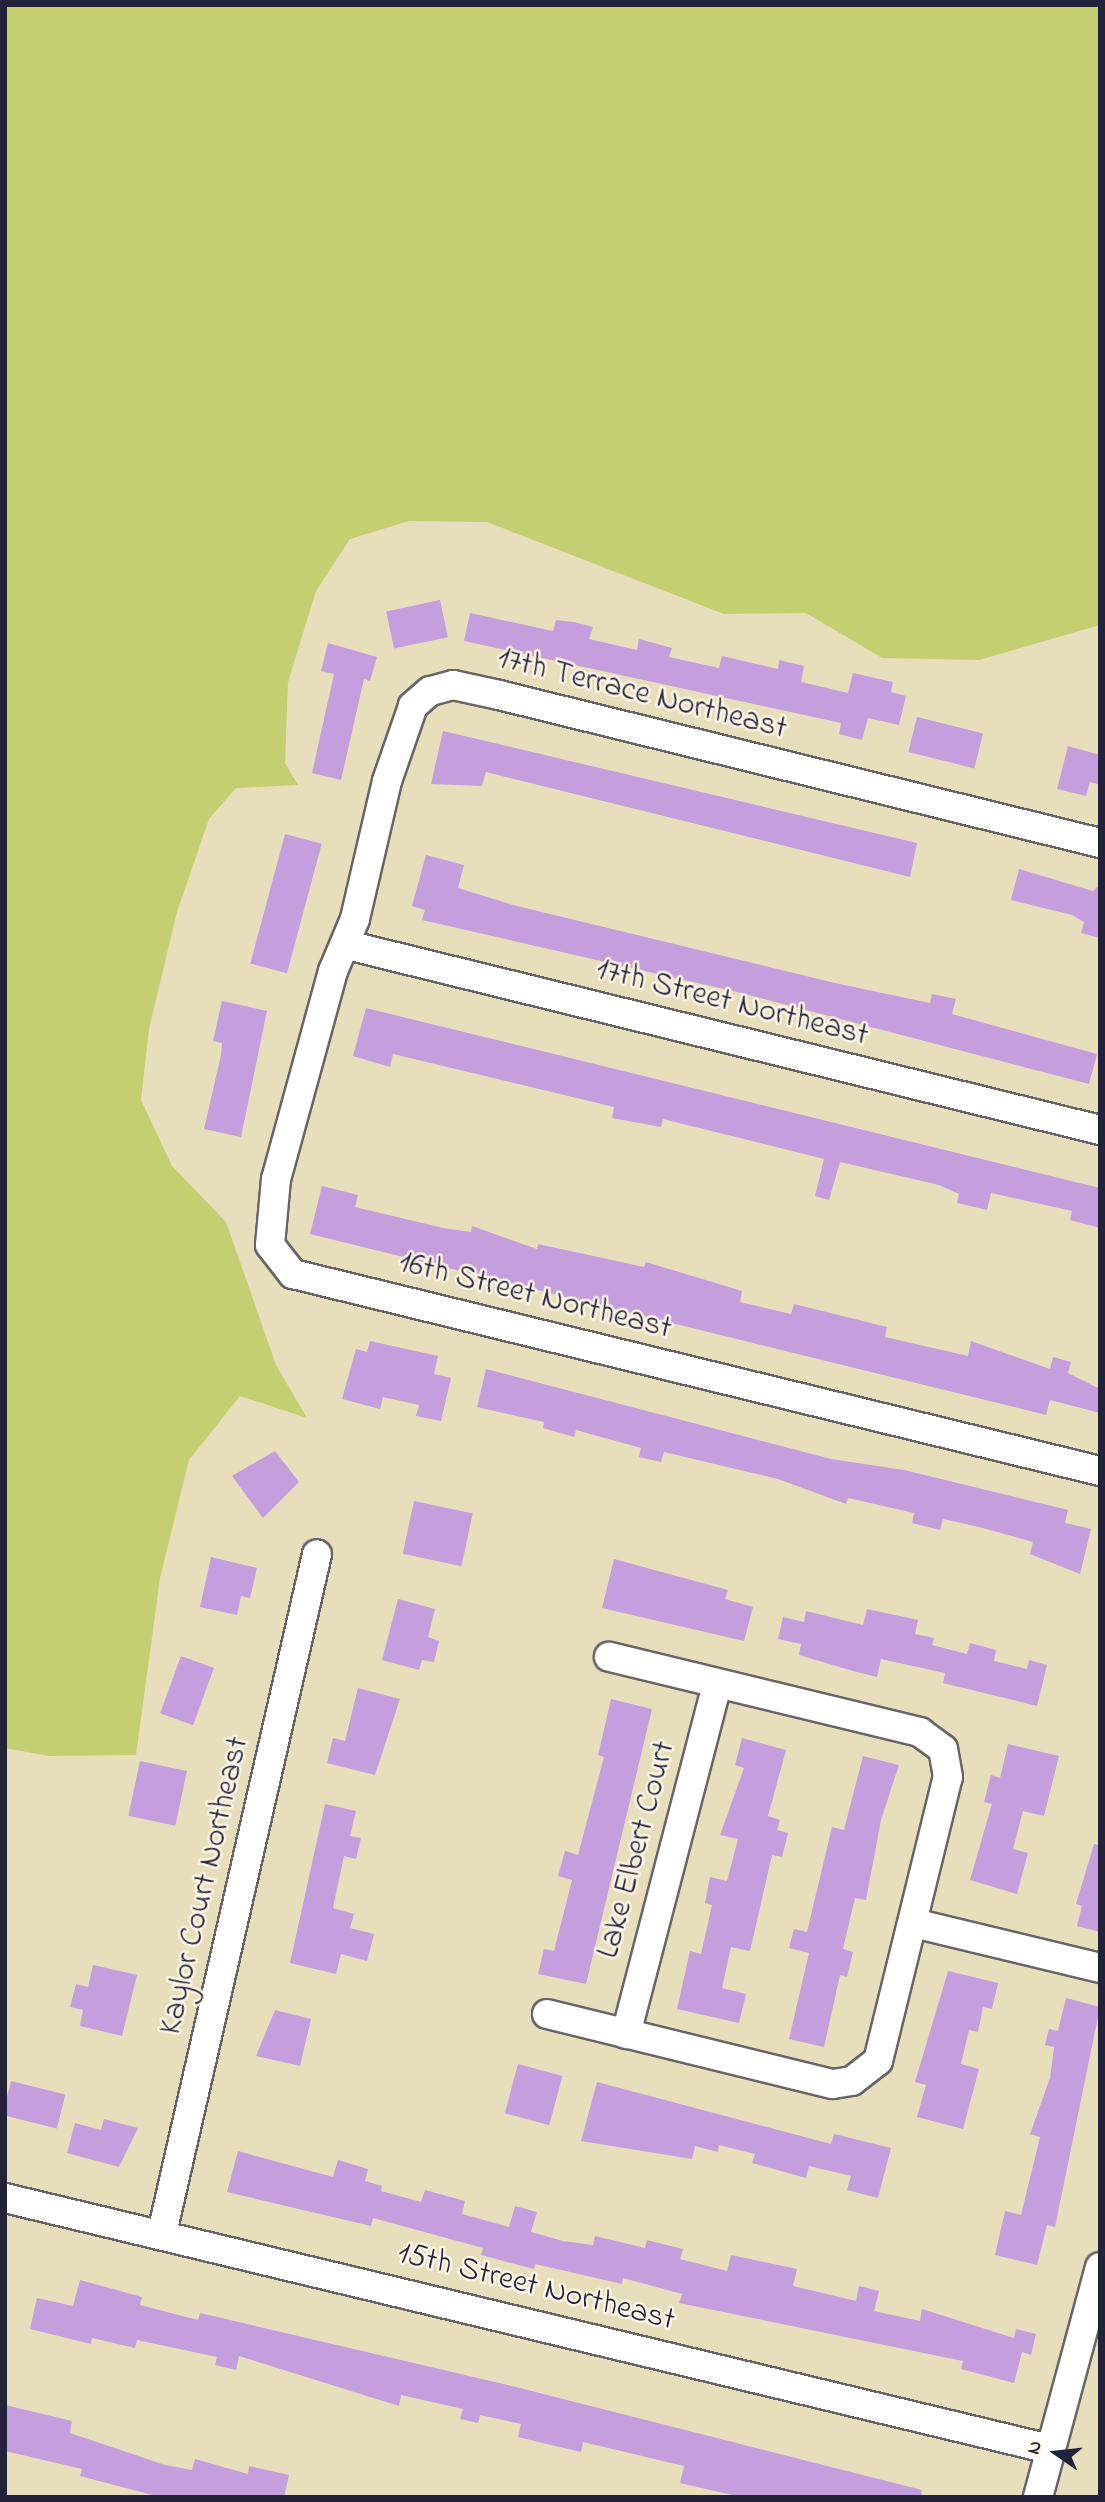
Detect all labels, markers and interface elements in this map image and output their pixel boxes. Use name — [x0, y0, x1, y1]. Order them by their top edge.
street label: 17th Terrace Northeast — [494, 641, 790, 749]
street label: 17th Street Northeast — [592, 952, 872, 1056]
street label: 16th Street Northeast — [395, 1245, 675, 1349]
street label: Kaylor Court Northeast — [153, 1733, 259, 2039]
street label: Lake Elbert Court — [591, 1737, 685, 1963]
street label: 15th Street Northeast — [394, 2235, 678, 2341]
north arrow — [1021, 2418, 1091, 2488]
text: N — [1020, 2438, 1050, 2457]

